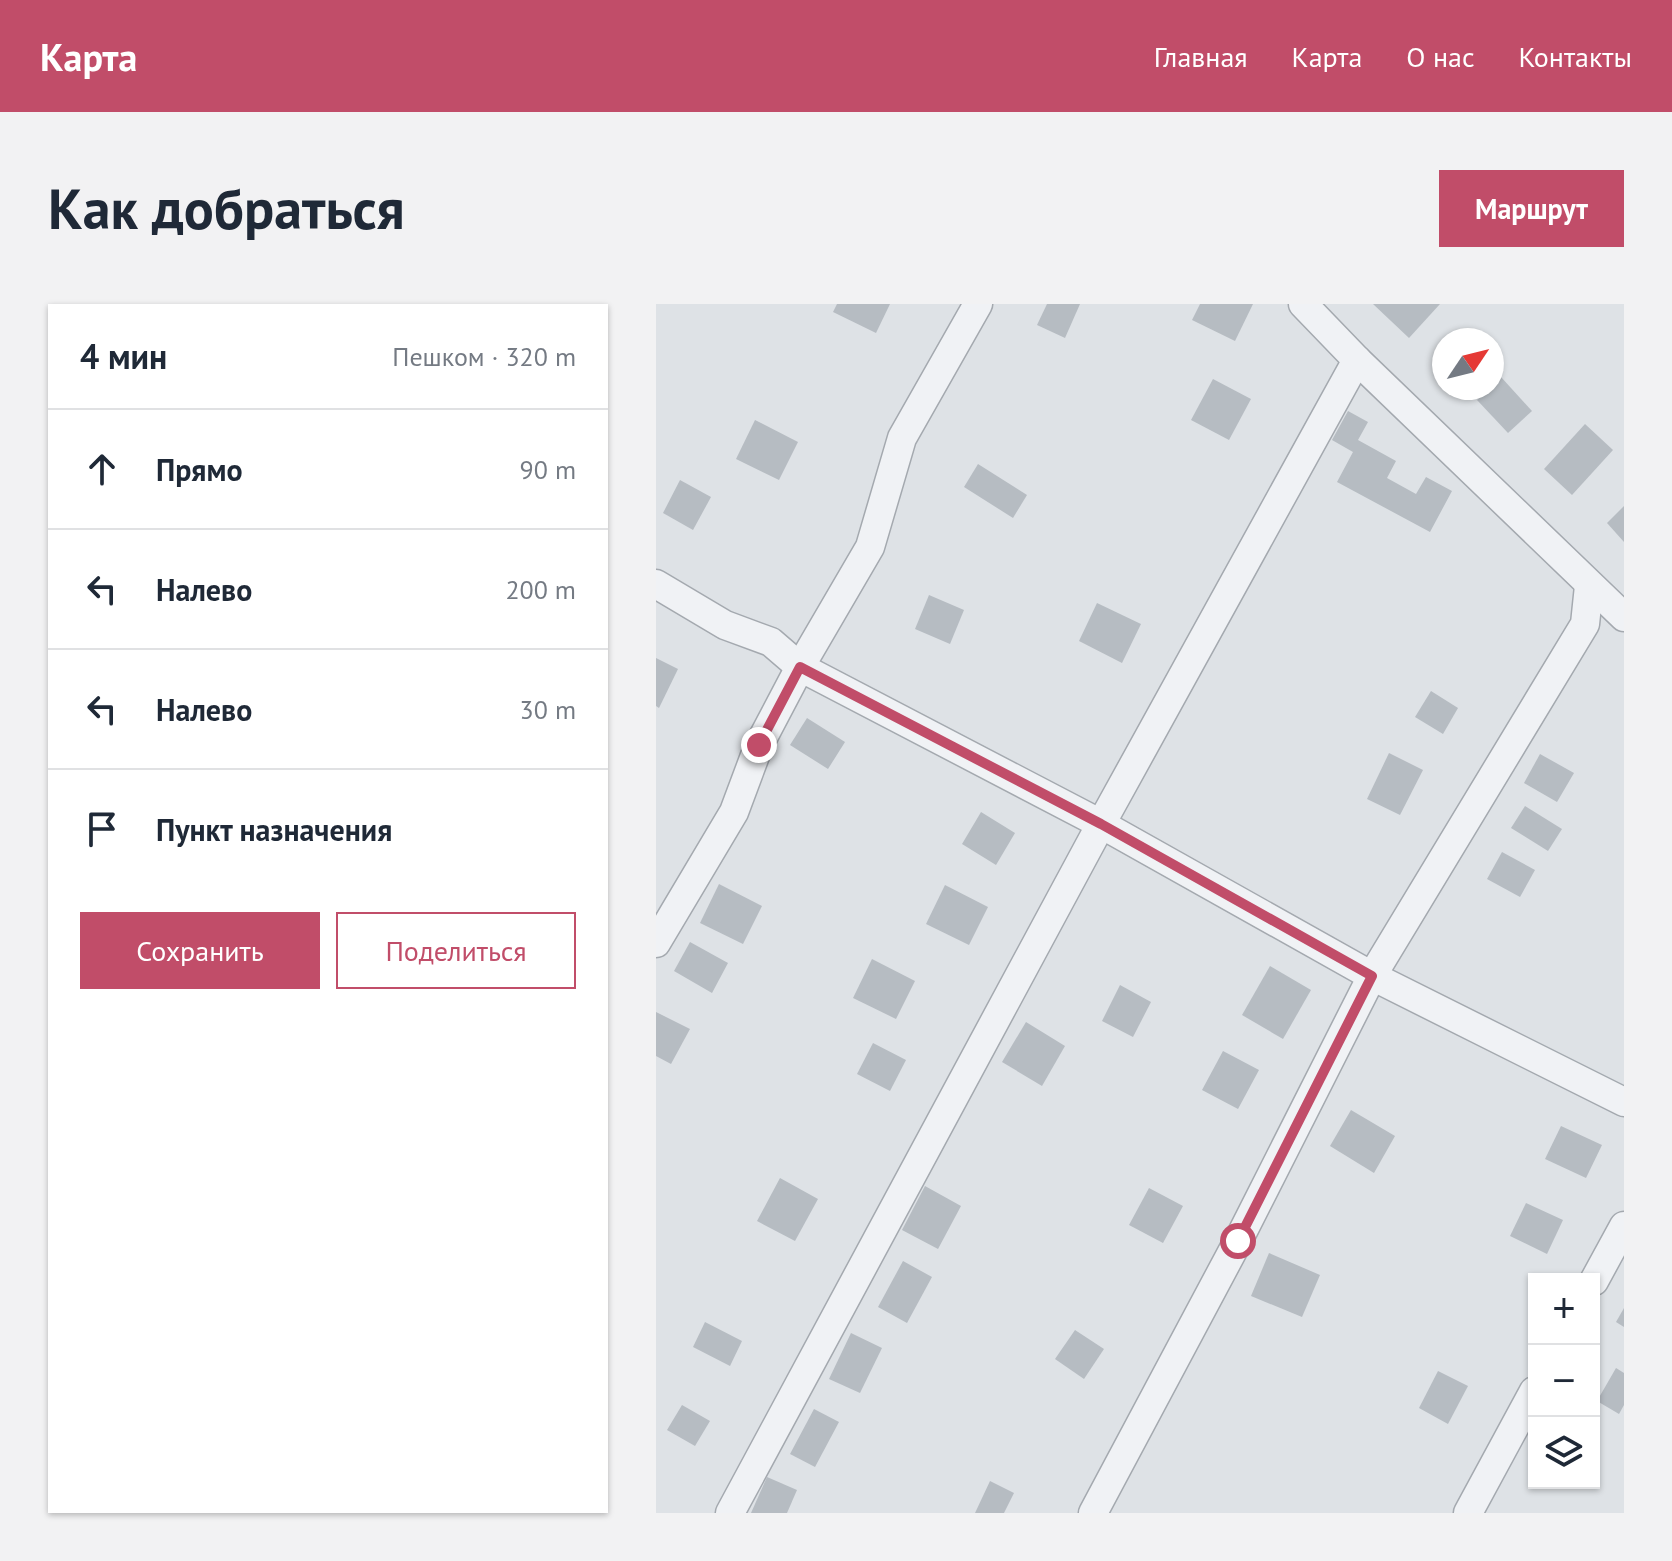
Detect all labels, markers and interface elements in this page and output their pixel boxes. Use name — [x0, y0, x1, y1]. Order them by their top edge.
text: Карта — [40, 32, 137, 81]
text: Главная — [1154, 38, 1248, 75]
text: Карта — [1292, 38, 1362, 75]
text: О нас — [1406, 38, 1475, 75]
text: Контакты — [1519, 38, 1632, 75]
button: Маршрут — [1439, 170, 1624, 247]
text: Как добраться — [48, 172, 405, 244]
north arrow — [1432, 328, 1504, 400]
text: 4 мин — [80, 334, 167, 378]
text: Пешком · 320 m — [392, 340, 576, 373]
icon: ahead — [80, 447, 124, 491]
text: Прямо — [156, 450, 243, 489]
text: 90 m — [520, 453, 576, 486]
icon: left — [80, 567, 124, 611]
text: Налево — [156, 570, 252, 609]
text: 200 m — [505, 573, 576, 606]
icon: left — [80, 687, 124, 731]
text: Налево — [156, 690, 252, 729]
text: 30 m — [520, 693, 576, 726]
route end — [741, 727, 777, 763]
icon: arrive — [80, 807, 124, 851]
text: Пункт назначения — [156, 810, 392, 849]
button: Сохранить — [80, 912, 320, 989]
button: Поделиться — [336, 912, 576, 989]
route start — [1220, 1223, 1256, 1259]
map controls — [1528, 1273, 1600, 1489]
button: + — [1528, 1273, 1600, 1345]
button: − — [1528, 1345, 1600, 1417]
button: layers — [1528, 1417, 1600, 1489]

